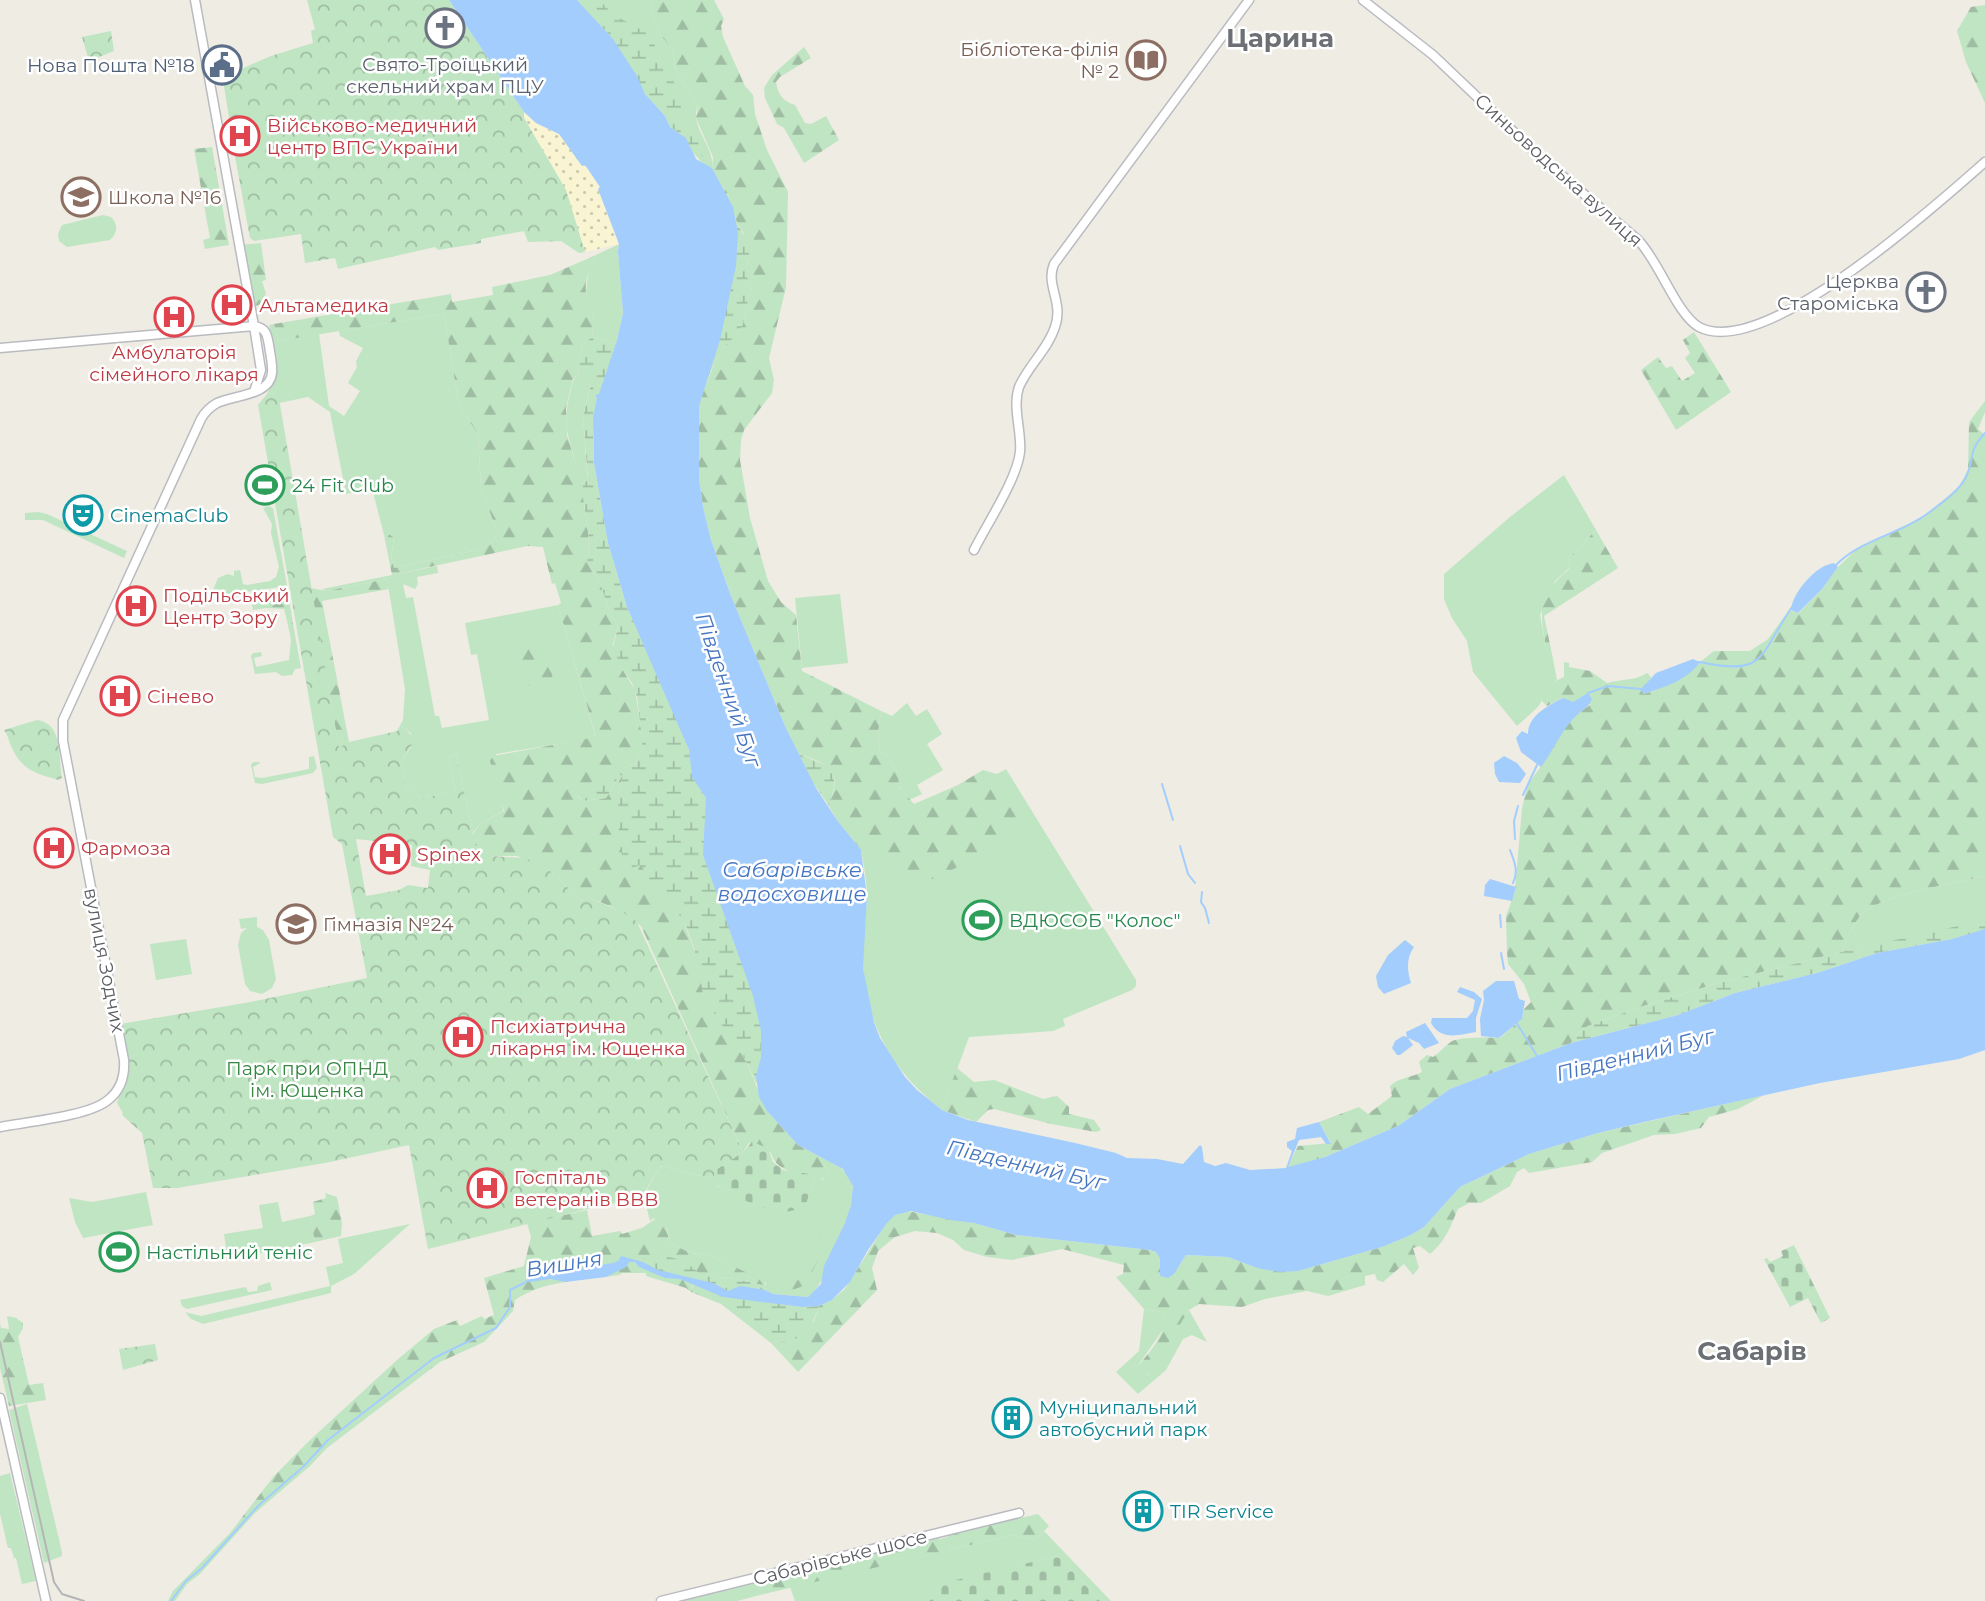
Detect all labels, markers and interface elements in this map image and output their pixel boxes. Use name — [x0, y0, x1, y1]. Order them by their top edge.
church icon: Свято-Троїцький скельний храм ПЦУ — [424, 7, 466, 49]
district label: Царина — [1226, 22, 1334, 54]
place label: Бібліотека-філія № 2 — [960, 38, 1119, 83]
library icon: Бібліотека-філія № 2 — [1125, 39, 1167, 81]
public building icon: Нова Пошта №18 — [201, 44, 243, 86]
place label: Свято-Троїцький скельний храм ПЦУ — [346, 53, 544, 98]
place label: Нова Пошта №18 — [27, 54, 195, 77]
street label: Синьоводська вулиця — [1470, 89, 1647, 252]
place label: Військово-медичний центр ВПС України — [267, 114, 477, 159]
hospital icon: Військово-медичний центр ВПС України — [219, 115, 261, 157]
school or university icon: Школа №16 — [60, 176, 102, 218]
place label: Школа №16 — [108, 186, 221, 209]
place label: Церква Староміська — [1777, 270, 1899, 315]
church icon: Церква Староміська — [1905, 271, 1947, 313]
hospital icon: Альтамедика — [211, 284, 253, 326]
place label: Альтамедика — [259, 294, 389, 317]
hospital icon: Амбулаторія сімейного лікаря — [153, 296, 195, 338]
place label: Амбулаторія сімейного лікаря — [89, 341, 259, 386]
sports icon: 24 Fit Club — [244, 464, 286, 506]
place label: 24 Fit Club — [292, 474, 394, 497]
theatre icon: CinemaClub — [62, 494, 104, 536]
place label: CinemaClub — [110, 504, 229, 527]
place label: Подільський Центр Зору — [163, 584, 290, 629]
hospital icon: Подільський Центр Зору — [115, 585, 157, 627]
water label: Південний Буг — [690, 609, 767, 772]
hospital icon: Сінево — [99, 675, 141, 717]
place label: Сінево — [147, 685, 214, 708]
hospital icon: Фармоза — [33, 827, 75, 869]
hospital icon: Spinex — [369, 833, 411, 875]
place label: Фармоза — [81, 837, 171, 860]
place label: Spinex — [417, 843, 481, 866]
water label: Сабарівське водосховище — [717, 857, 867, 906]
street label: вулиця Зодчих — [79, 886, 130, 1034]
sports icon: ВДЮСОБ "Колос" — [961, 899, 1003, 941]
school or university icon: Гімназія №24 — [275, 903, 317, 945]
place label: ВДЮСОБ "Колос" — [1009, 909, 1181, 932]
place label: Гімназія №24 — [323, 913, 454, 936]
place label: Психіатрична лікарня ім. Ющенка — [490, 1015, 686, 1060]
hospital icon: Психіатрична лікарня ім. Ющенка — [442, 1016, 484, 1058]
water label: Південний Буг — [1553, 1022, 1718, 1086]
park label: Парк при ОПНД ім. Ющенка — [226, 1057, 388, 1102]
water label: Південний Буг — [944, 1134, 1110, 1195]
place label: Госпіталь ветеранів ВВВ — [514, 1166, 658, 1211]
hospital icon: Госпіталь ветеранів ВВВ — [466, 1167, 508, 1209]
sports icon: Настільний теніс — [98, 1231, 140, 1273]
place label: Настільний теніс — [146, 1241, 313, 1264]
water label: Вишня — [524, 1245, 604, 1282]
district label: Сабарів — [1697, 1335, 1807, 1367]
place label: Муніципальний автобусний парк — [1039, 1396, 1207, 1441]
building icon: Муніципальний автобусний парк — [991, 1397, 1033, 1439]
building icon: TIR Service — [1122, 1490, 1164, 1532]
place label: TIR Service — [1170, 1500, 1274, 1523]
street label: Сабарівське шосе — [751, 1525, 930, 1590]

